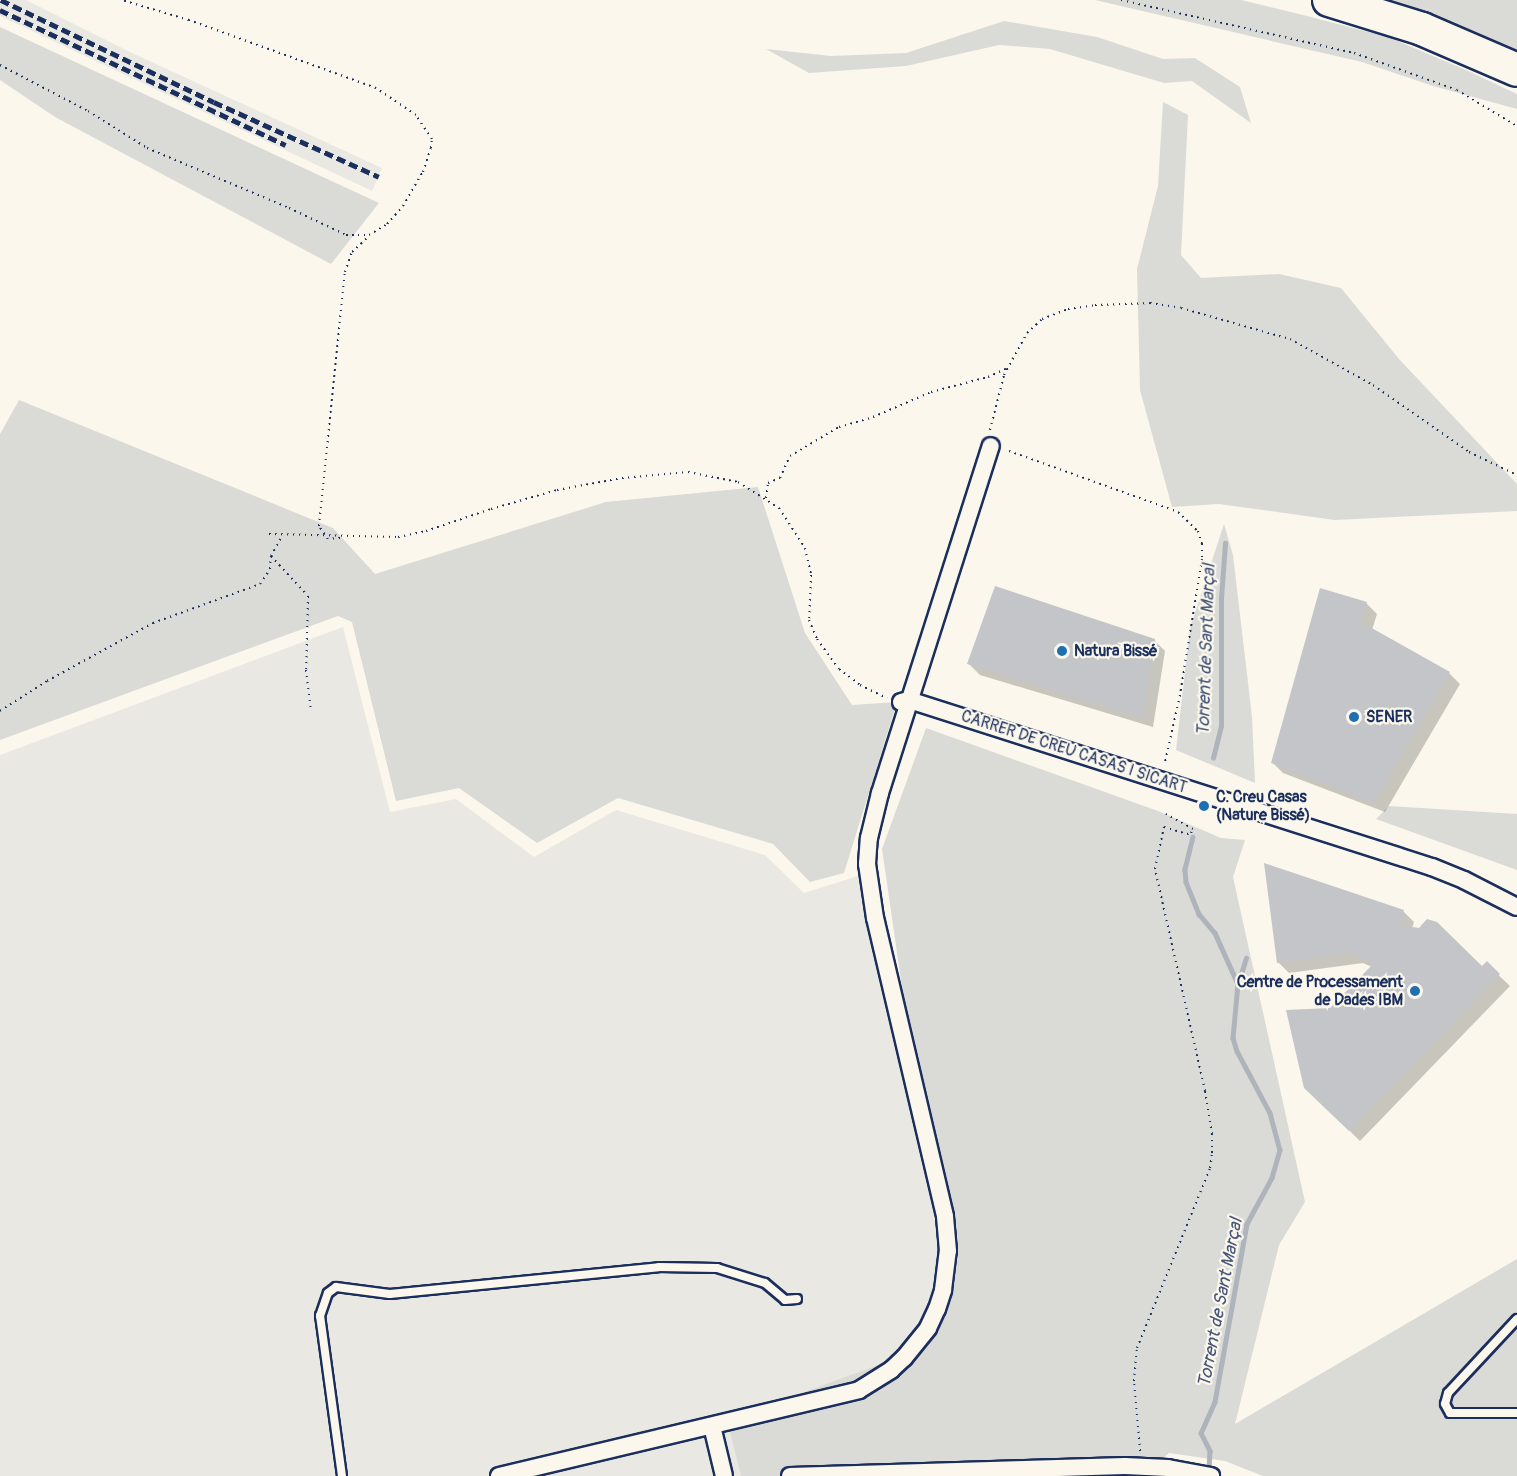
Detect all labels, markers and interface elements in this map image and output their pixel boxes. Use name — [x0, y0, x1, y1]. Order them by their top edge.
water label: Torrent de Sant Marçal — [1193, 564, 1221, 736]
place label: Natura Bissé — [1074, 641, 1158, 661]
marker: Natura Bissé — [1055, 644, 1069, 658]
street label: CARRER DE CREU CASAS I SICART — [959, 706, 1189, 798]
place label: SENER — [1366, 707, 1412, 727]
marker: SENER — [1347, 710, 1361, 724]
place label: C. Creu Casas (Nature Bissé) — [1216, 787, 1310, 825]
marker: C. Creu Casas (Nature Bissé) — [1197, 799, 1211, 813]
place label: Centre de Processament de Dades IBM — [1237, 972, 1403, 1010]
marker: Centre de Processament de Dades IBM — [1408, 984, 1422, 998]
water label: Torrent de Sant Marçal — [1194, 1217, 1248, 1389]

